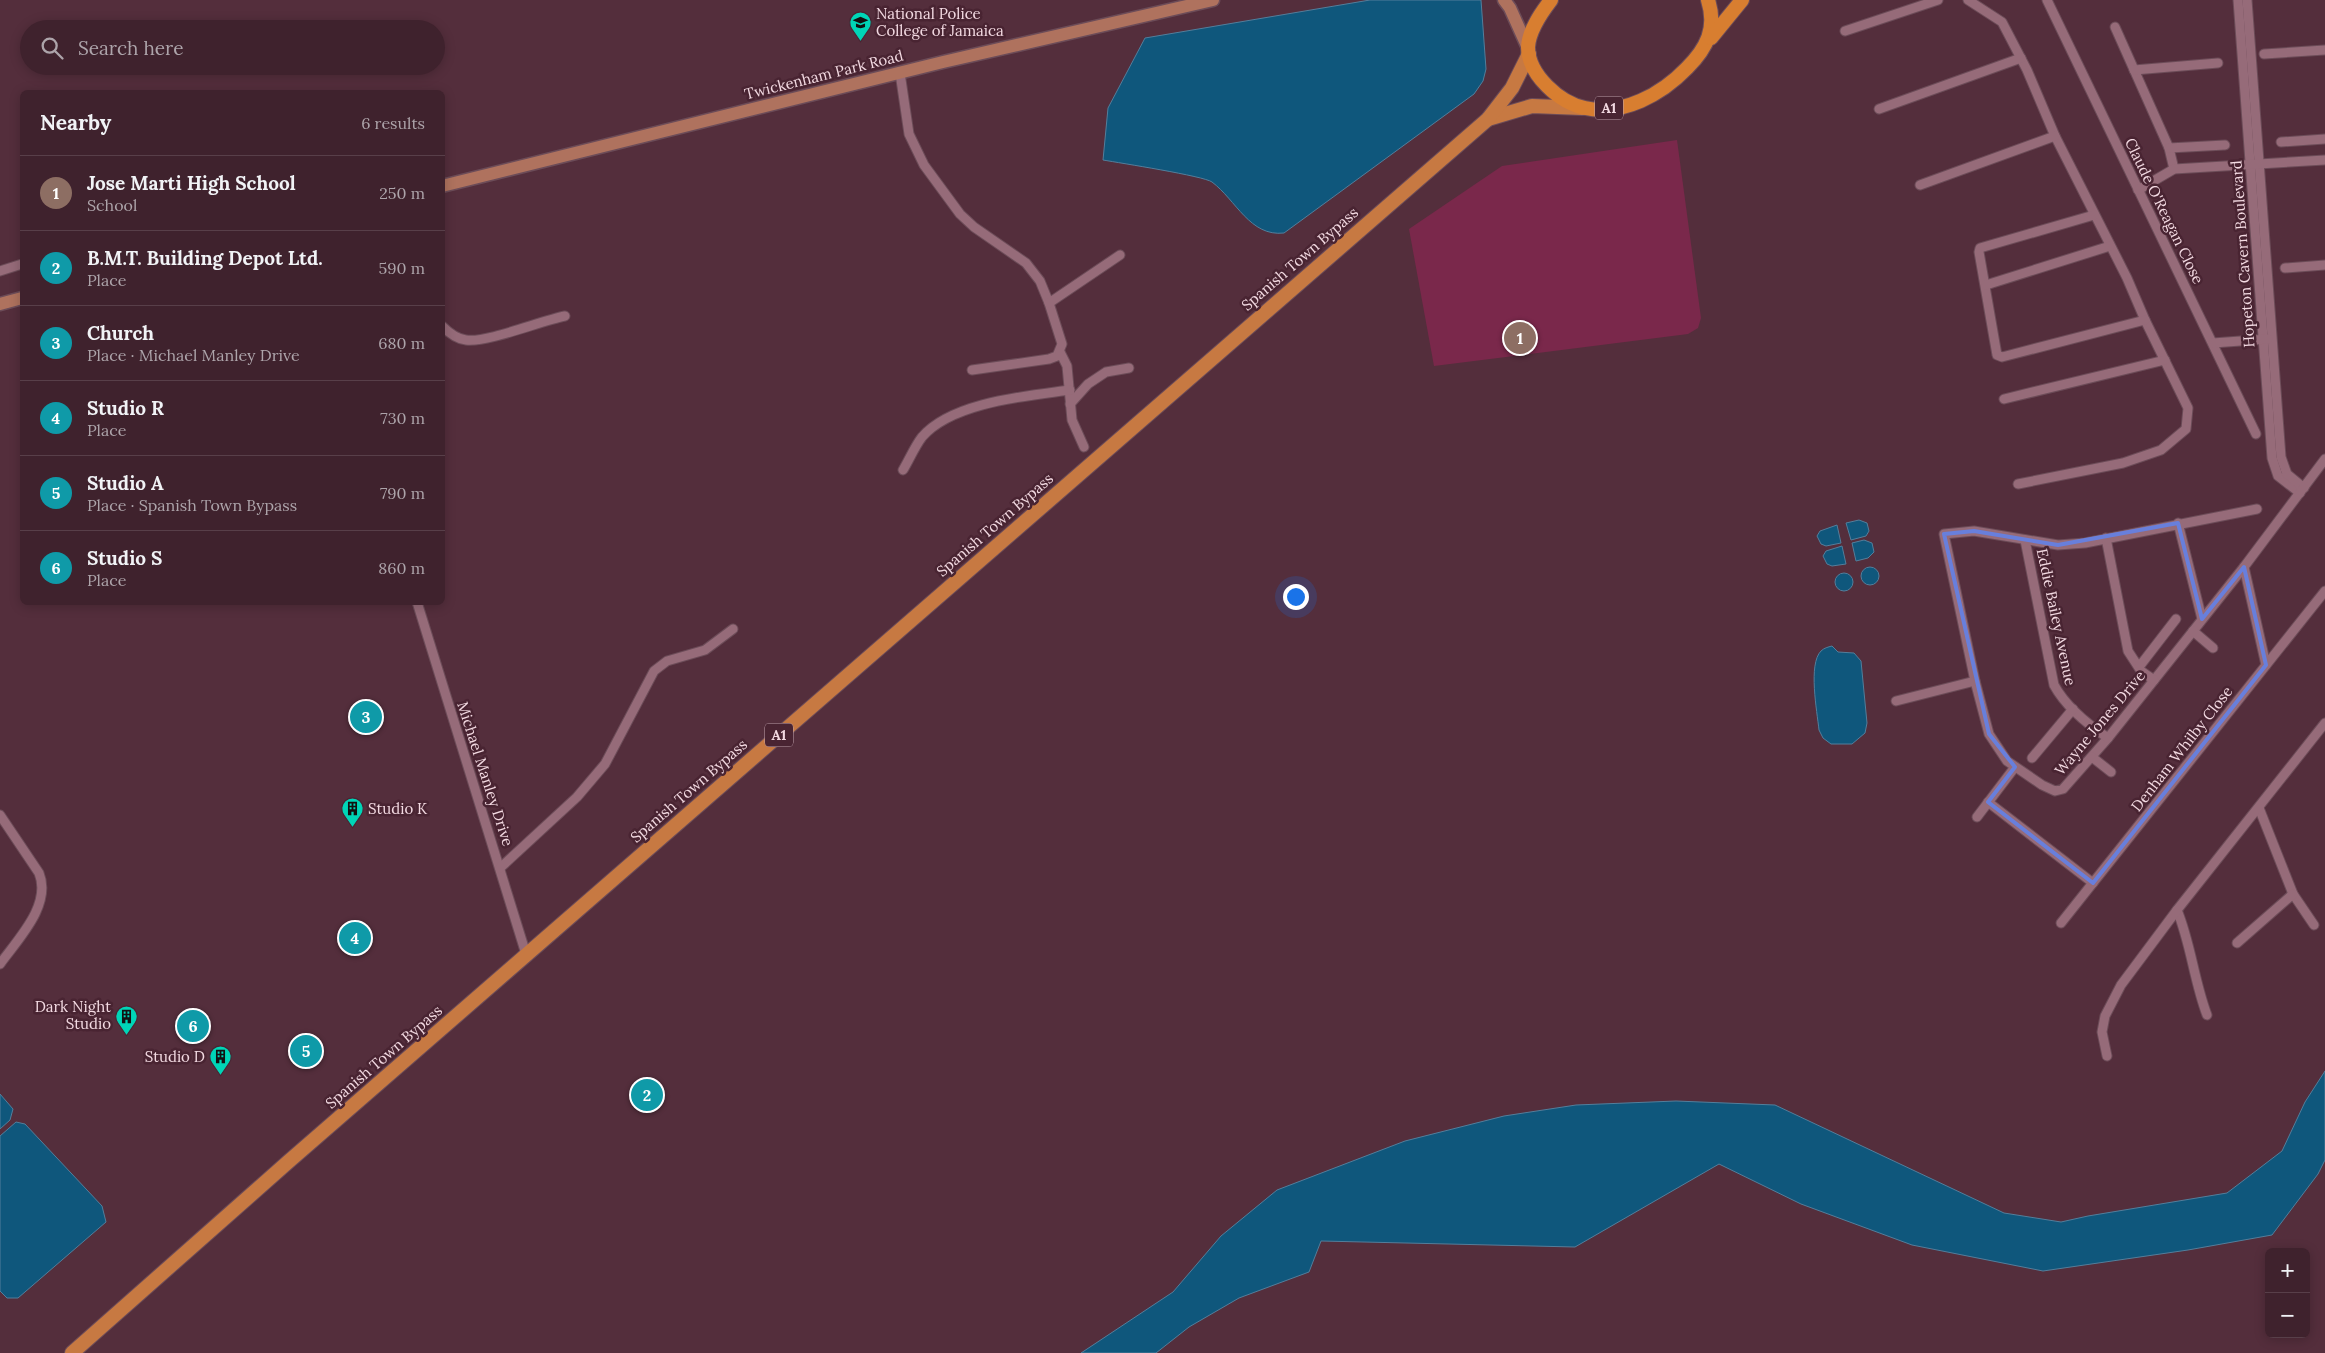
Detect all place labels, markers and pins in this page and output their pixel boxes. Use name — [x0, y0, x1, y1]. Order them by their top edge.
place label: National Police College of Jamaica — [876, 4, 1004, 40]
school or university icon: National Police College of Jamaica — [848, 11, 872, 42]
pin: 1 — [1504, 319, 1536, 357]
pin: 3 — [350, 698, 382, 736]
building icon: Studio K — [340, 797, 364, 828]
place label: Studio K — [368, 799, 428, 818]
pin: 4 — [339, 919, 371, 957]
place label: Dark Night Studio — [35, 997, 111, 1033]
building icon: Dark Night Studio — [115, 1004, 139, 1035]
pin: 6 — [177, 1007, 209, 1045]
pin: 5 — [290, 1032, 322, 1070]
building icon: Studio D — [209, 1045, 233, 1076]
place label: Studio D — [145, 1047, 205, 1066]
pin: 2 — [631, 1076, 663, 1114]

